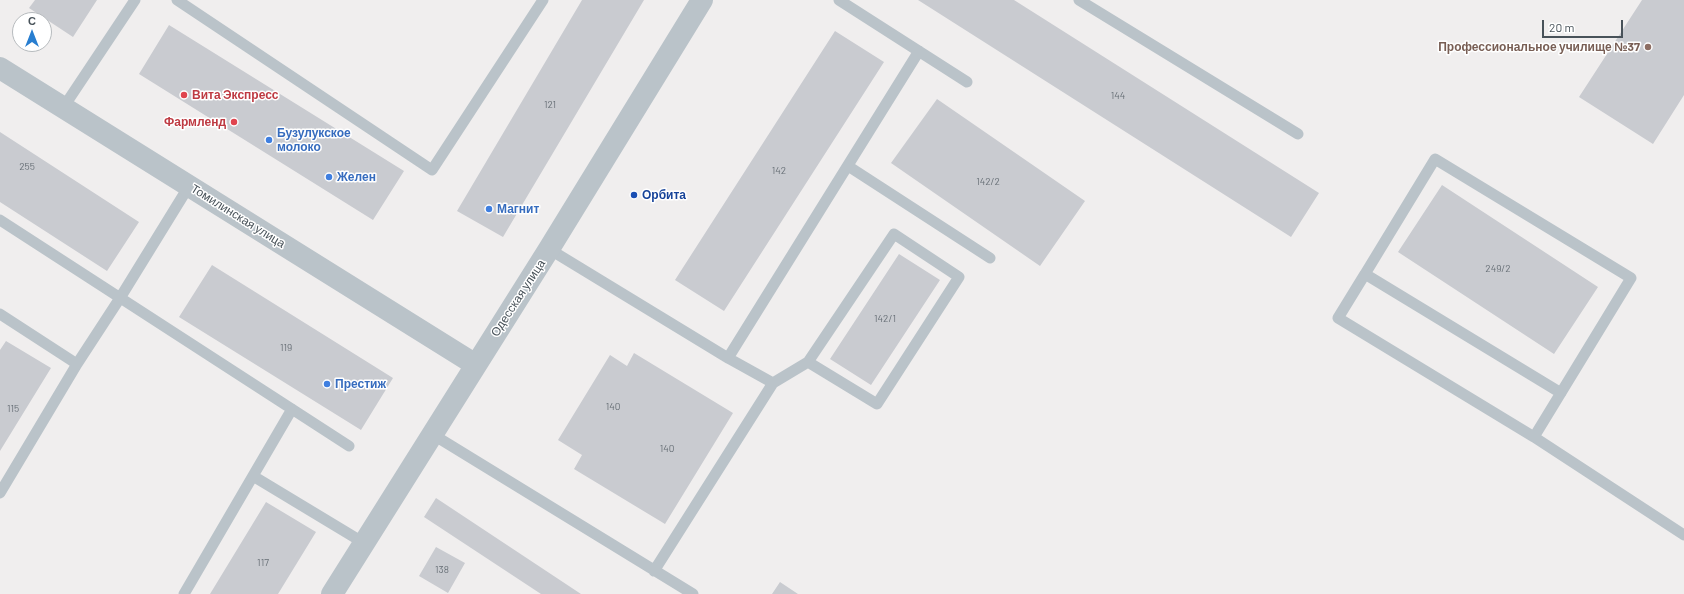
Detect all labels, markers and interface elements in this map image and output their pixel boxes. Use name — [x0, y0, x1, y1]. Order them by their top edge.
north arrow — [12, 12, 52, 52]
scale bar — [1544, 12, 1625, 38]
text: С — [28, 14, 36, 27]
text: 20 m — [1549, 20, 1575, 34]
place label: Профессиональное училище №37 — [1438, 40, 1640, 54]
marker: Профессиональное училище №37 — [1643, 42, 1653, 52]
place label: Вита Экспресс — [192, 88, 278, 102]
marker: Вита Экспресс — [179, 90, 189, 100]
house number: 144 — [1111, 90, 1125, 102]
house number: 121 — [544, 99, 556, 111]
place label: Фармленд — [164, 115, 226, 129]
marker: Фармленд — [229, 117, 239, 127]
place label: Бузулукское молоко — [277, 126, 351, 154]
marker: Бузулукское молоко — [264, 135, 274, 145]
house number: 255 — [19, 161, 35, 173]
house number: 142 — [772, 165, 786, 177]
place label: Желен — [337, 170, 376, 184]
marker: Желен — [324, 172, 334, 182]
house number: 142/2 — [976, 176, 1000, 188]
street label: Томилинская улица — [188, 181, 288, 251]
place label: Орбита — [642, 188, 686, 202]
marker: Орбита — [629, 190, 639, 200]
place label: Магнит — [497, 202, 539, 216]
marker: Магнит — [484, 204, 494, 214]
street label: Одесская улица — [488, 257, 548, 339]
house number: 249/2 — [1485, 263, 1511, 275]
house number: 142/1 — [874, 313, 896, 325]
house number: 119 — [280, 342, 292, 354]
place label: Престиж — [335, 377, 386, 391]
marker: Престиж — [322, 379, 332, 389]
house number: 140 — [606, 401, 620, 413]
house number: 115 — [7, 403, 19, 415]
house number: 140 — [660, 443, 674, 455]
house number: 117 — [257, 557, 269, 569]
house number: 138 — [435, 564, 449, 576]

